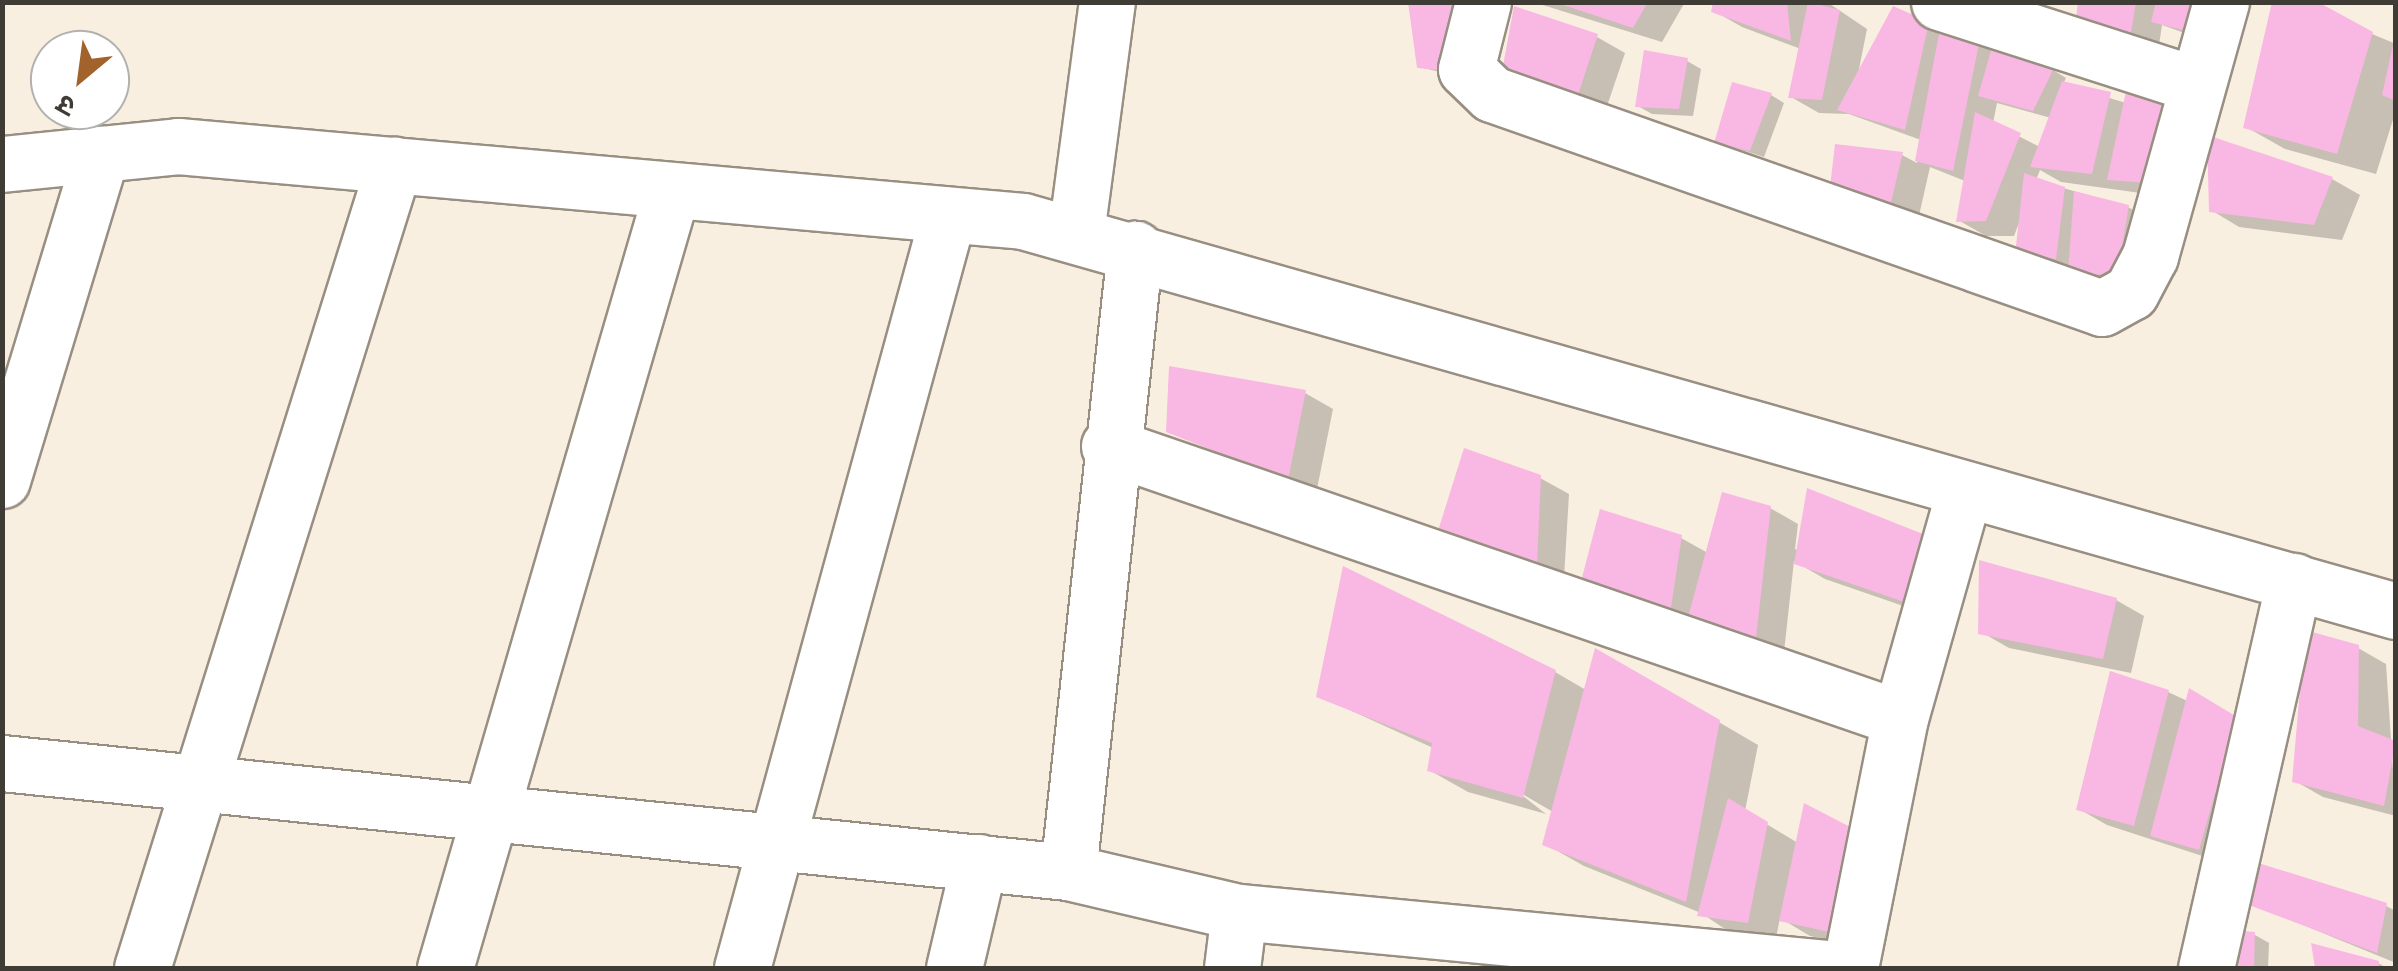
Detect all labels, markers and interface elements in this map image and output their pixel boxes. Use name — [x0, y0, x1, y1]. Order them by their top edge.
north arrow — [30, 30, 130, 130]
text: उ — [51, 87, 81, 123]

